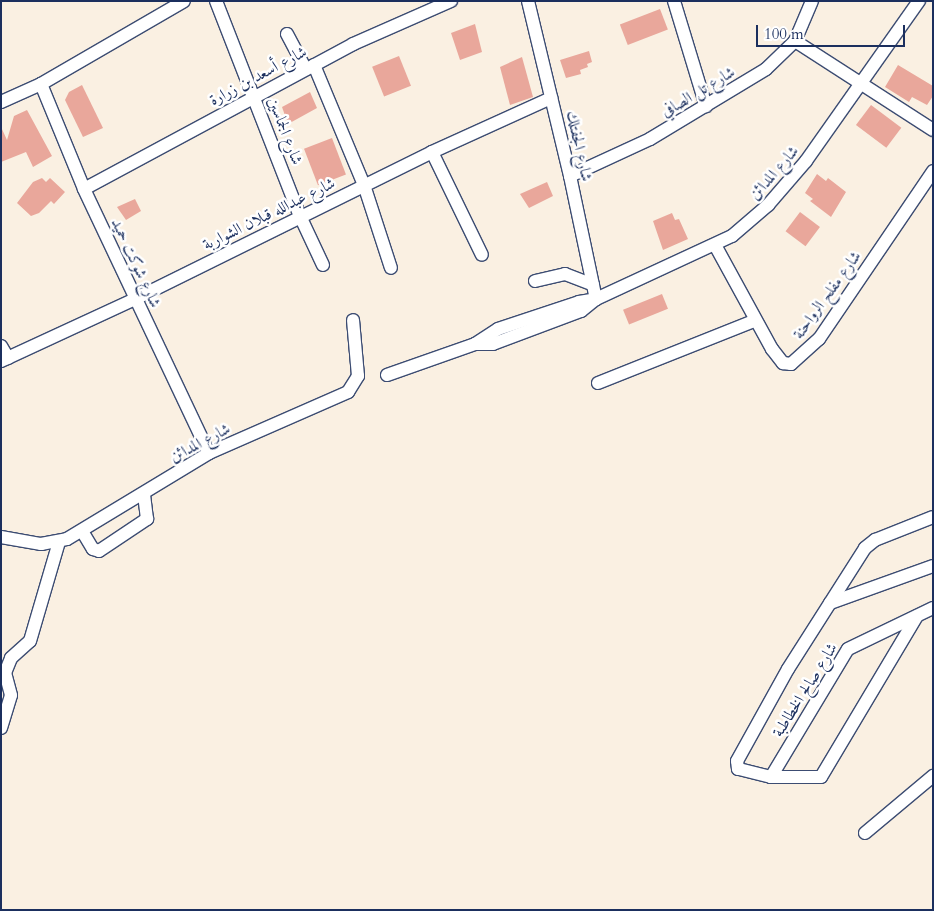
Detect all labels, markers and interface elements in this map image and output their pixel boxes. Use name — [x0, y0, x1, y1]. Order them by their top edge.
scale bar — [759, 15, 908, 47]
text: 100 m — [764, 24, 804, 44]
street label: شارع أسعد بن زرارة — [206, 42, 310, 110]
street label: شارع تل الصافي — [658, 62, 738, 122]
street label: شارع الجماسين — [263, 94, 307, 168]
street label: شارع الجفتلك — [562, 109, 596, 183]
street label: شارع المدائن — [745, 142, 803, 204]
street label: شارع عبدالله قبلان الشواربة — [200, 174, 338, 254]
street label: شارع شوكت حميد — [107, 215, 165, 311]
street label: شارع مفلح الرواحنة — [789, 247, 865, 343]
street label: شارع المدائن — [167, 419, 233, 467]
street label: شارع صالح الخطاطبة — [768, 639, 842, 741]

